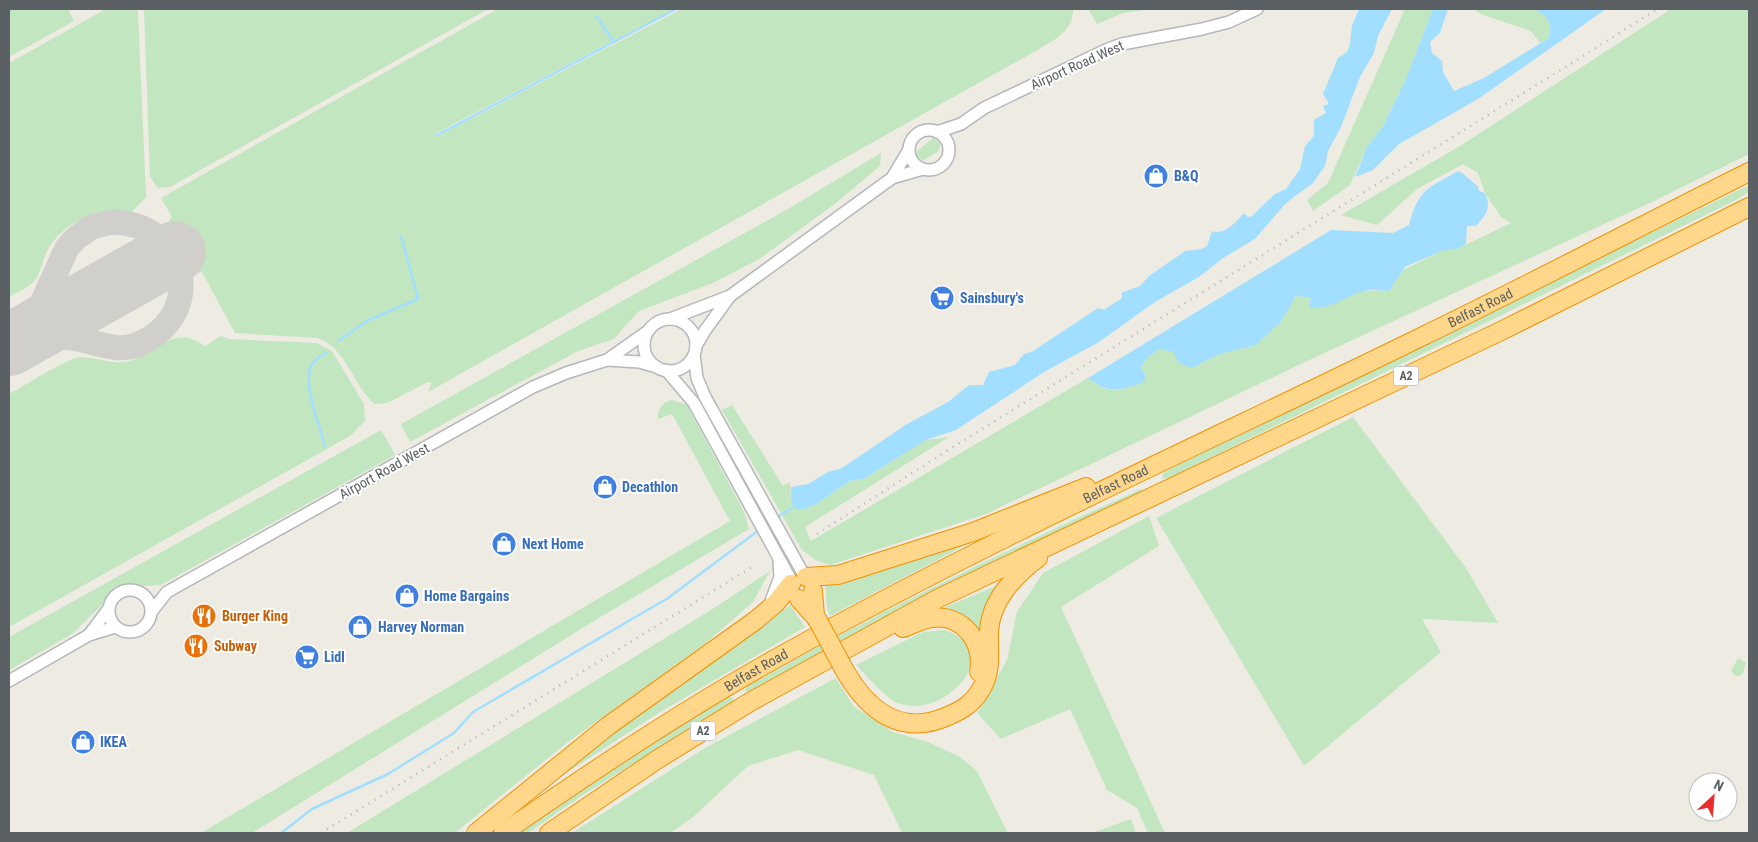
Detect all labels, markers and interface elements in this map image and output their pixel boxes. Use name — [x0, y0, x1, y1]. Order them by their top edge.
street label: Airport Road West — [1028, 37, 1126, 93]
shop icon: B&Q — [1143, 163, 1169, 189]
place label: B&Q — [1174, 168, 1198, 184]
supermarket icon: Sainsbury's — [929, 285, 955, 311]
street label: Belfast Road — [1445, 285, 1515, 331]
place label: Sainsbury's — [960, 290, 1024, 306]
road number: A2 — [1394, 366, 1418, 386]
street label: Airport Road West — [336, 440, 432, 502]
street label: Belfast Road — [1080, 461, 1151, 507]
shop icon: Decathlon — [592, 474, 618, 500]
place label: Decathlon — [622, 479, 678, 495]
shop icon: Next Home — [491, 531, 517, 557]
place label: Next Home — [522, 536, 584, 552]
shop icon: Home Bargains — [394, 583, 420, 609]
place label: Home Bargains — [424, 588, 509, 604]
restaurant icon: Burger King — [191, 603, 217, 629]
place label: Burger King — [222, 608, 288, 624]
shop icon: Harvey Norman — [347, 614, 373, 640]
place label: Harvey Norman — [378, 619, 464, 635]
restaurant icon: Subway — [183, 633, 209, 659]
place label: Subway — [214, 638, 258, 654]
supermarket icon: Lidl — [294, 644, 320, 670]
street label: Belfast Road — [721, 646, 790, 694]
place label: Lidl — [324, 649, 345, 665]
road number: A2 — [690, 721, 716, 740]
shop icon: IKEA — [70, 729, 96, 755]
place label: IKEA — [100, 734, 127, 750]
north arrow — [1688, 772, 1738, 822]
text: N — [1711, 776, 1726, 794]

